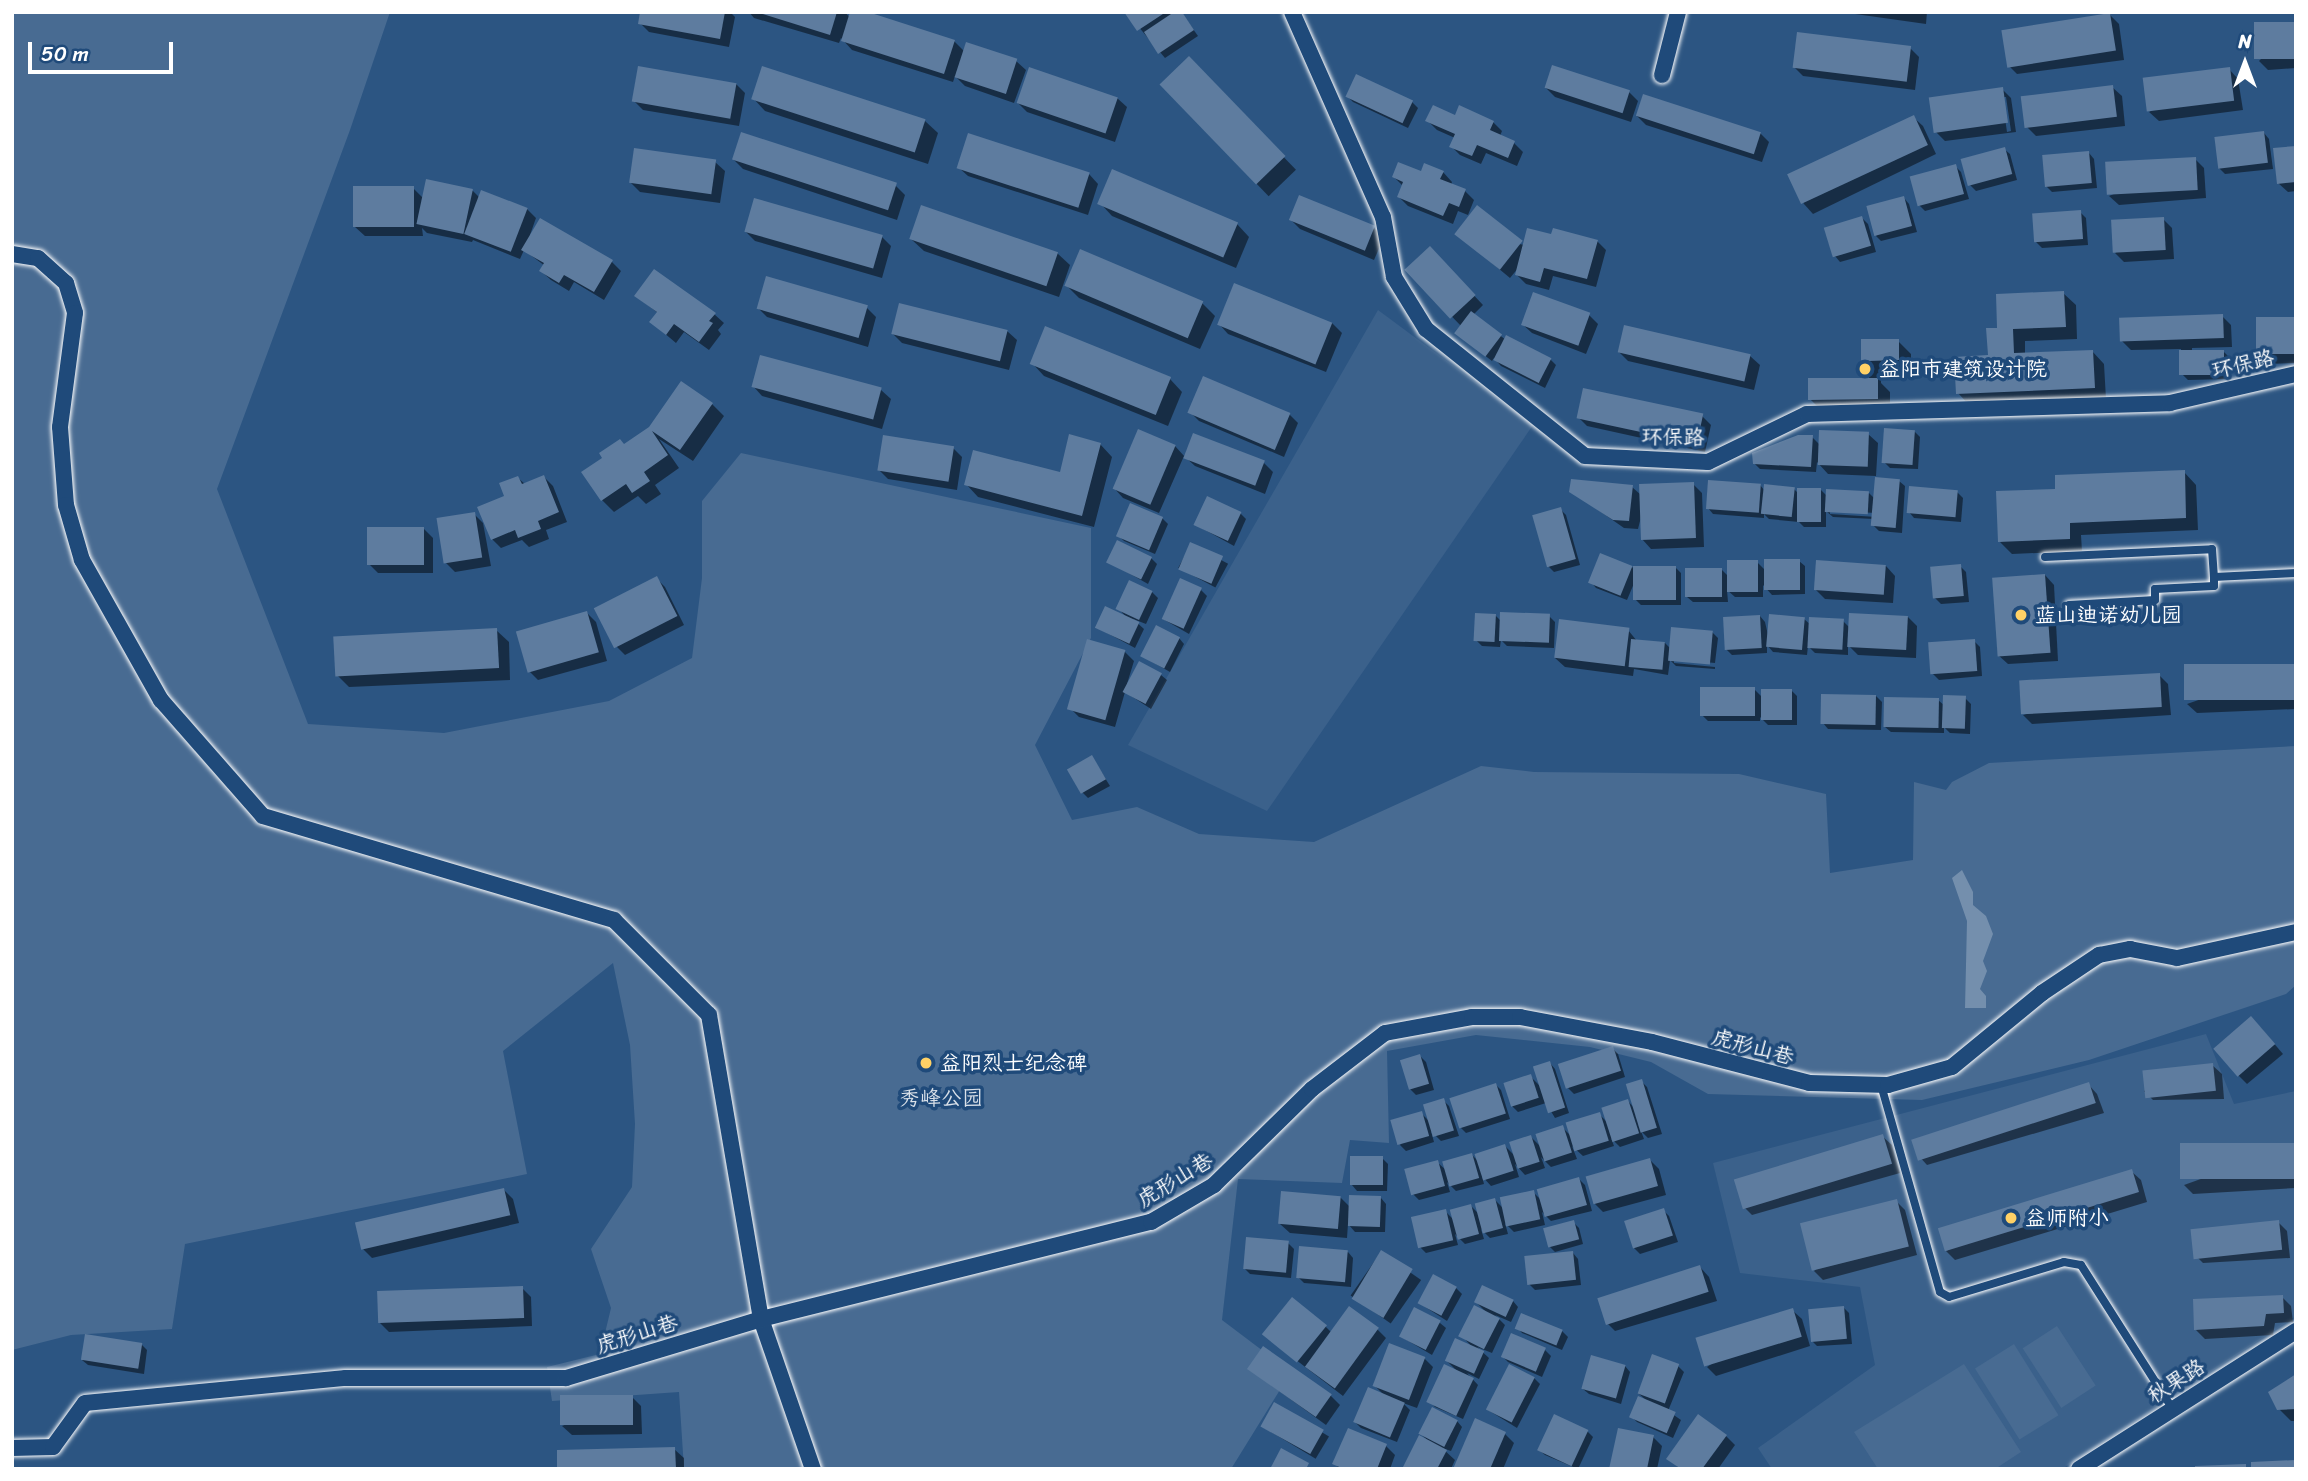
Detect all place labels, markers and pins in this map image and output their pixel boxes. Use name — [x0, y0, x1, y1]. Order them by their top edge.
place label: 益阳市建筑设计院 — [1879, 356, 2047, 382]
marker: 益阳市建筑设计院 — [1857, 361, 1873, 377]
place label: 蓝山迪诺幼儿园 — [2035, 602, 2182, 628]
marker: 蓝山迪诺幼儿园 — [2013, 607, 2029, 623]
place label: 益阳烈士纪念碑 — [940, 1050, 1087, 1076]
marker: 益阳烈士纪念碑 — [918, 1055, 934, 1071]
place label: 益师附小 — [2025, 1205, 2109, 1231]
marker: 益师附小 — [2003, 1210, 2019, 1226]

